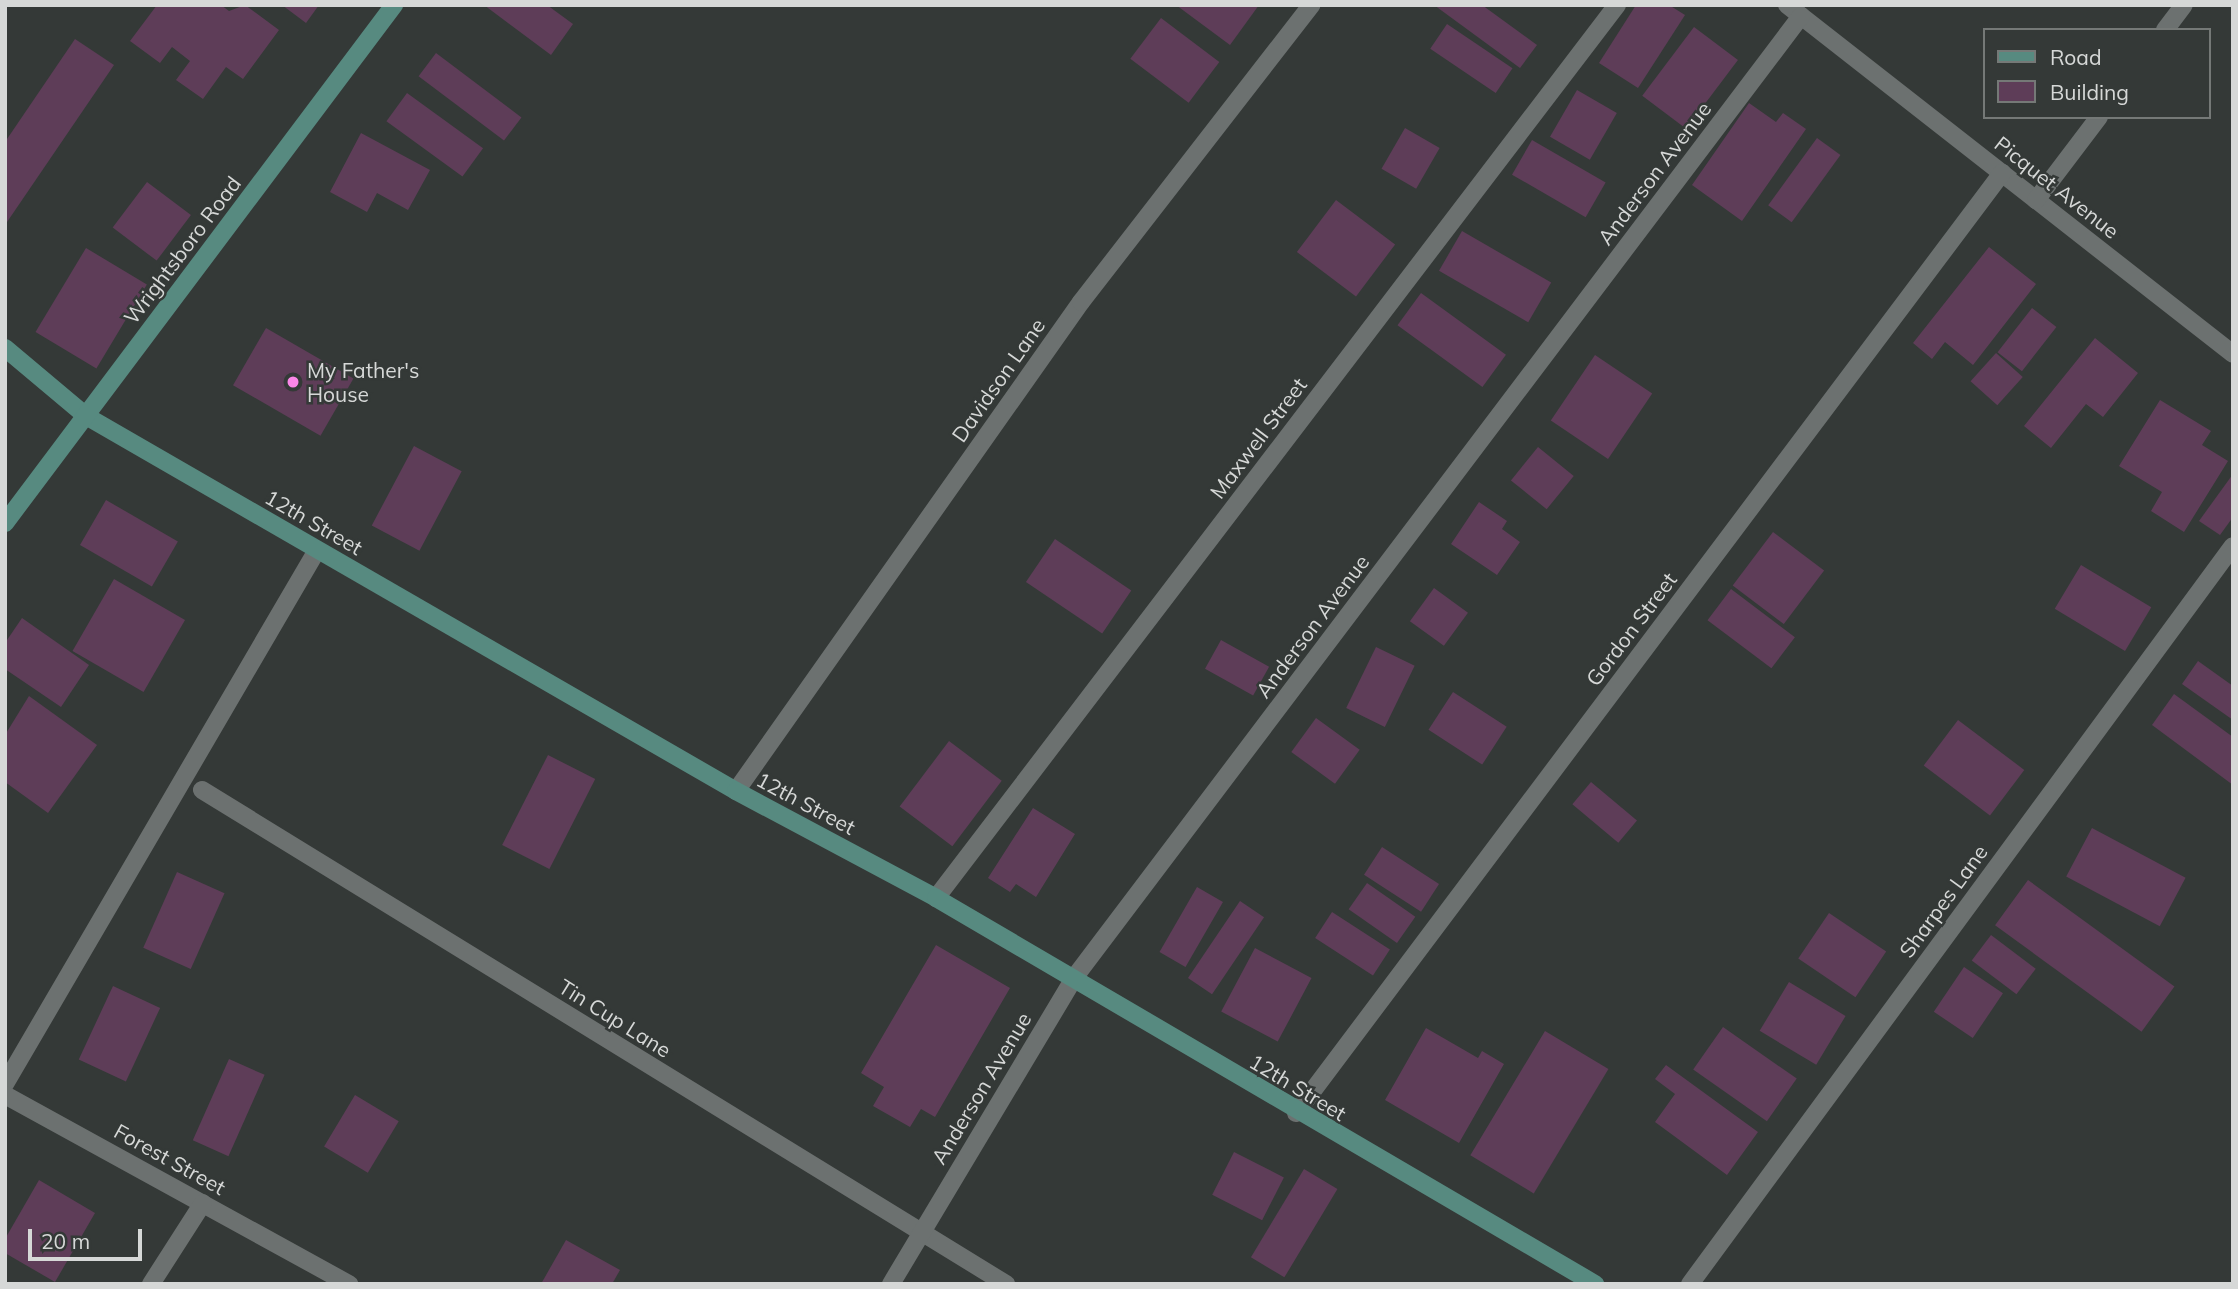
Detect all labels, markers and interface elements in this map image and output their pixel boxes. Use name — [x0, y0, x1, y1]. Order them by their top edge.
legend — [1982, 28, 2210, 119]
text: Road — [2050, 44, 2101, 70]
text: Building — [2050, 79, 2129, 105]
street label: Anderson Avenue — [1592, 96, 1716, 250]
street label: Picquet Avenue — [1990, 131, 2124, 243]
street label: Wrightsboro Road — [118, 171, 246, 329]
street label: Davidson Lane — [946, 313, 1050, 447]
place label: My Father's House — [307, 357, 419, 407]
street label: Maxwell Street — [1204, 373, 1312, 503]
marker: My Father's House — [285, 374, 301, 390]
street label: 12th Street — [261, 484, 367, 560]
street label: Anderson Avenue — [1250, 549, 1374, 703]
street label: Gordon Street — [1580, 567, 1682, 691]
street label: 12th Street — [752, 766, 860, 840]
street label: Sharpes Lane — [1894, 840, 1992, 962]
street label: Tin Cup Lane — [554, 974, 676, 1062]
street label: Anderson Avenue — [926, 1008, 1036, 1168]
street label: 12th Street — [1245, 1048, 1351, 1126]
street label: Forest Street — [110, 1118, 230, 1200]
scale bar — [32, 1216, 145, 1260]
text: 20 m — [41, 1228, 90, 1254]

